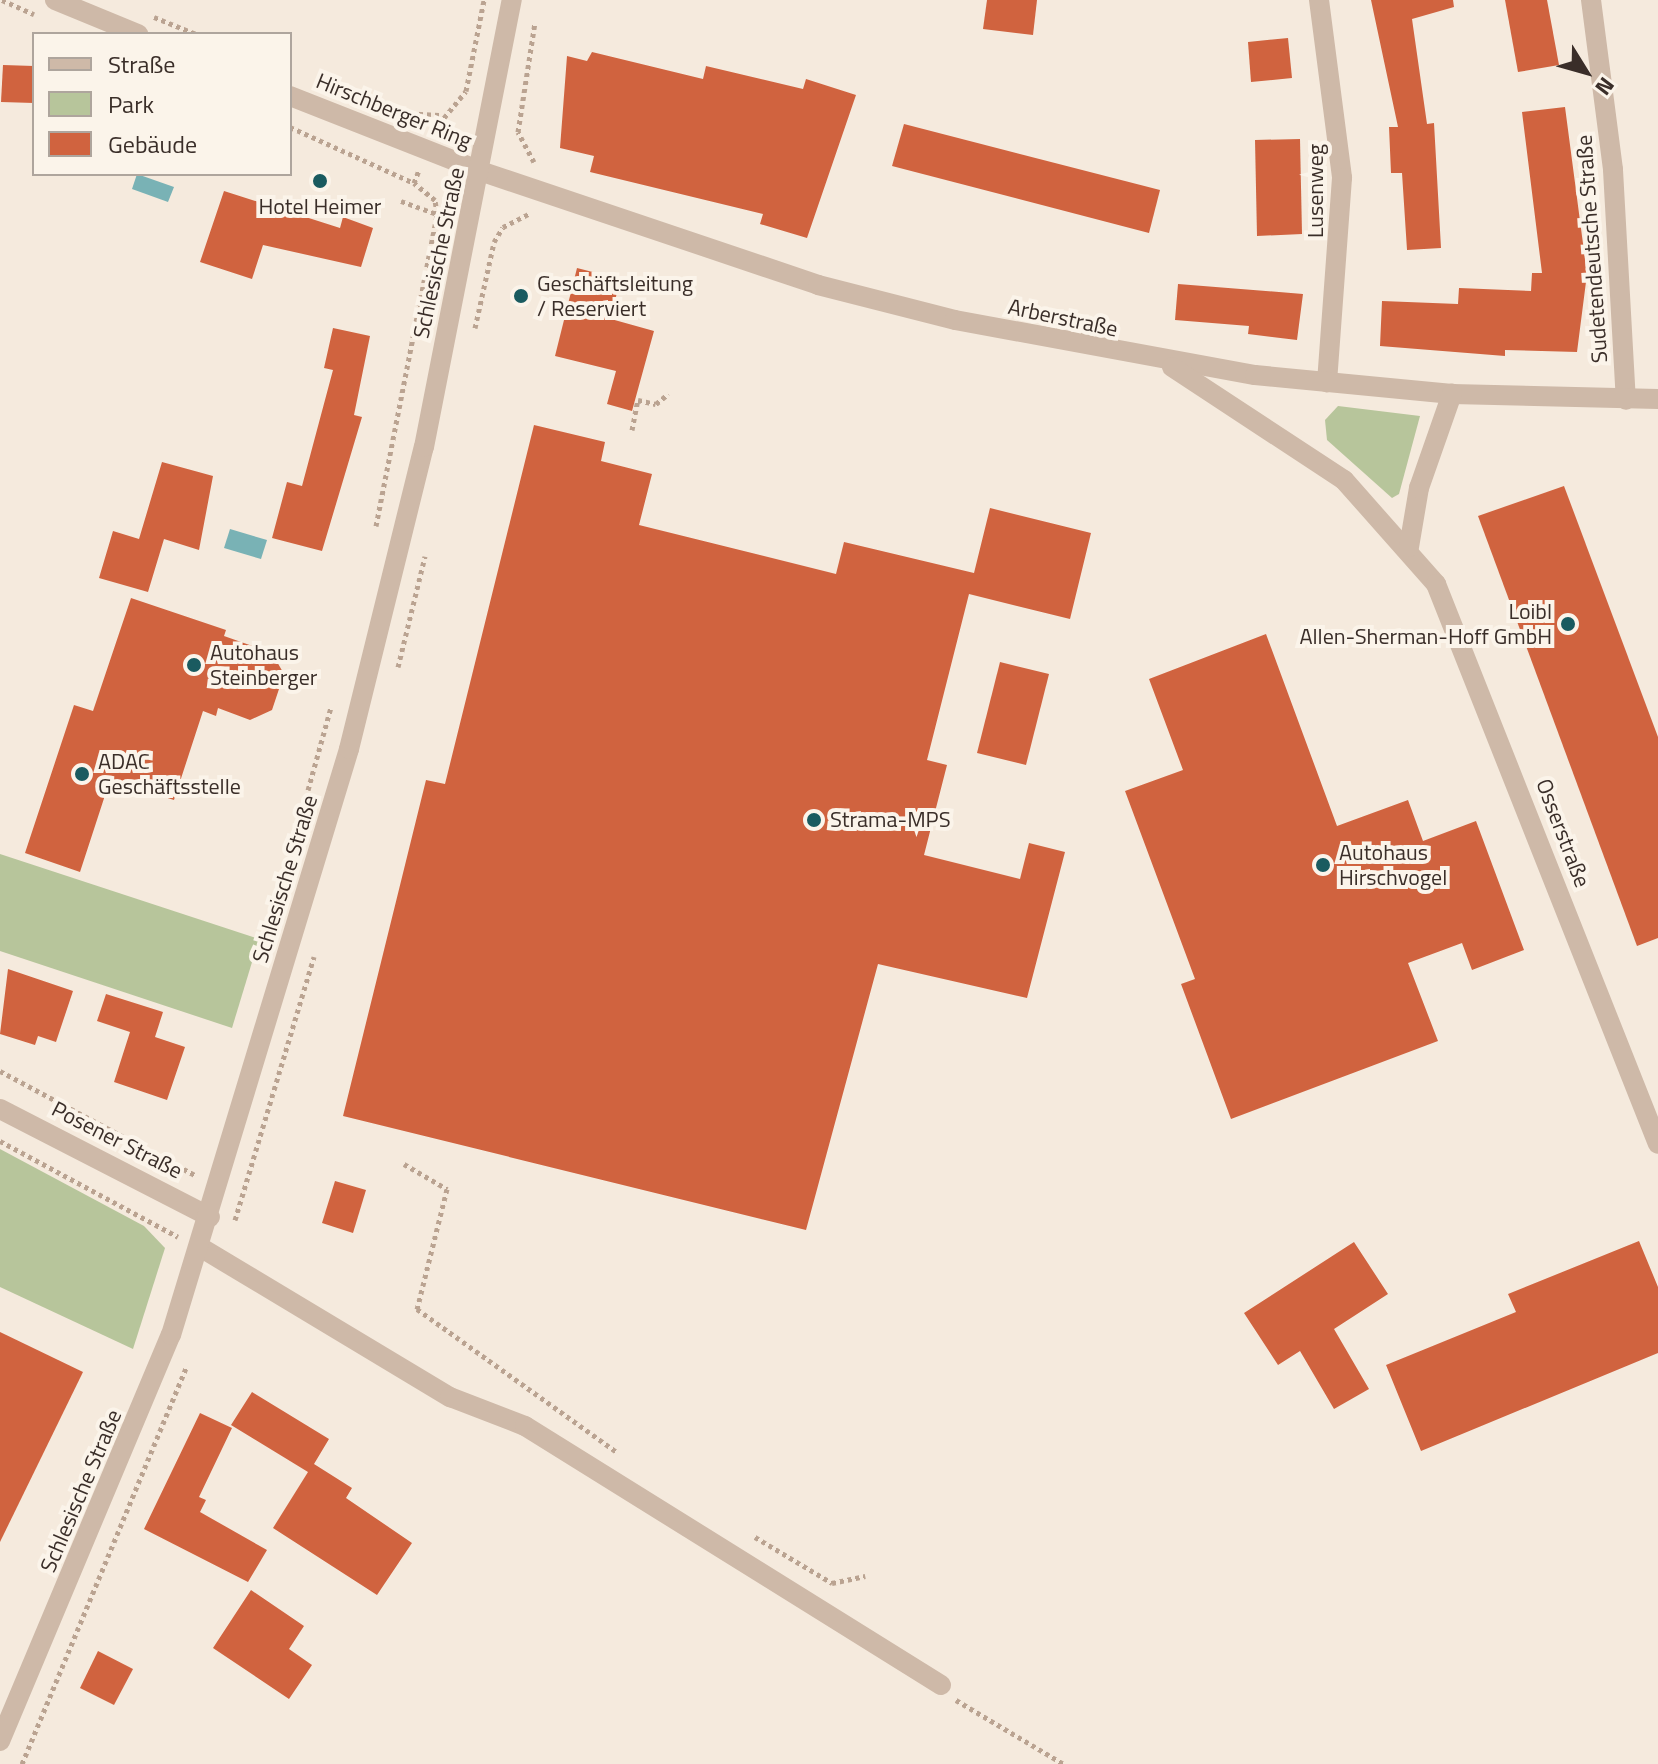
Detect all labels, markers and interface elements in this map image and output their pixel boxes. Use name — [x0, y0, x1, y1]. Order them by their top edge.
legend — [32, 32, 292, 176]
north arrow — [1546, 32, 1626, 112]
text: Straße — [108, 46, 175, 82]
street label: Hirschberger Ring — [312, 68, 476, 154]
text: N — [1587, 70, 1623, 103]
text: Park — [108, 86, 154, 122]
text: Gebäude — [108, 126, 197, 162]
street label: Sudetendeutsche Straße — [1571, 134, 1613, 364]
street label: Lusenweg — [1303, 144, 1329, 238]
street label: Schlesische Straße — [408, 165, 470, 341]
marker: Hotel Heimer — [311, 172, 329, 190]
place label: Hotel Heimer — [259, 194, 381, 220]
place label: Geschäftsleitung / Reserviert — [537, 270, 693, 322]
marker: Geschäftsleitung / Reserviert — [512, 287, 530, 305]
street label: Arberstraße — [1006, 294, 1120, 342]
place label: Loibl Allen-Sherman-Hoff GmbH — [1299, 598, 1552, 650]
marker: Loibl Allen-Sherman-Hoff GmbH — [1559, 615, 1577, 633]
place label: Autohaus Steinberger — [210, 639, 317, 690]
marker: Autohaus Steinberger — [185, 656, 203, 674]
place label: ADAC Geschäftsstelle — [98, 748, 241, 800]
marker: ADAC Geschäftsstelle — [73, 765, 91, 783]
street label: Osserstraße — [1530, 775, 1596, 891]
street label: Schlesische Straße — [247, 792, 323, 966]
place label: Strama-MPS — [830, 807, 951, 833]
marker: Strama-MPS — [805, 811, 823, 829]
place label: Autohaus Hirschvogel — [1339, 839, 1447, 890]
marker: Autohaus Hirschvogel — [1314, 856, 1332, 874]
street label: Posener Straße — [47, 1096, 187, 1184]
street label: Schlesische Straße — [35, 1406, 127, 1576]

